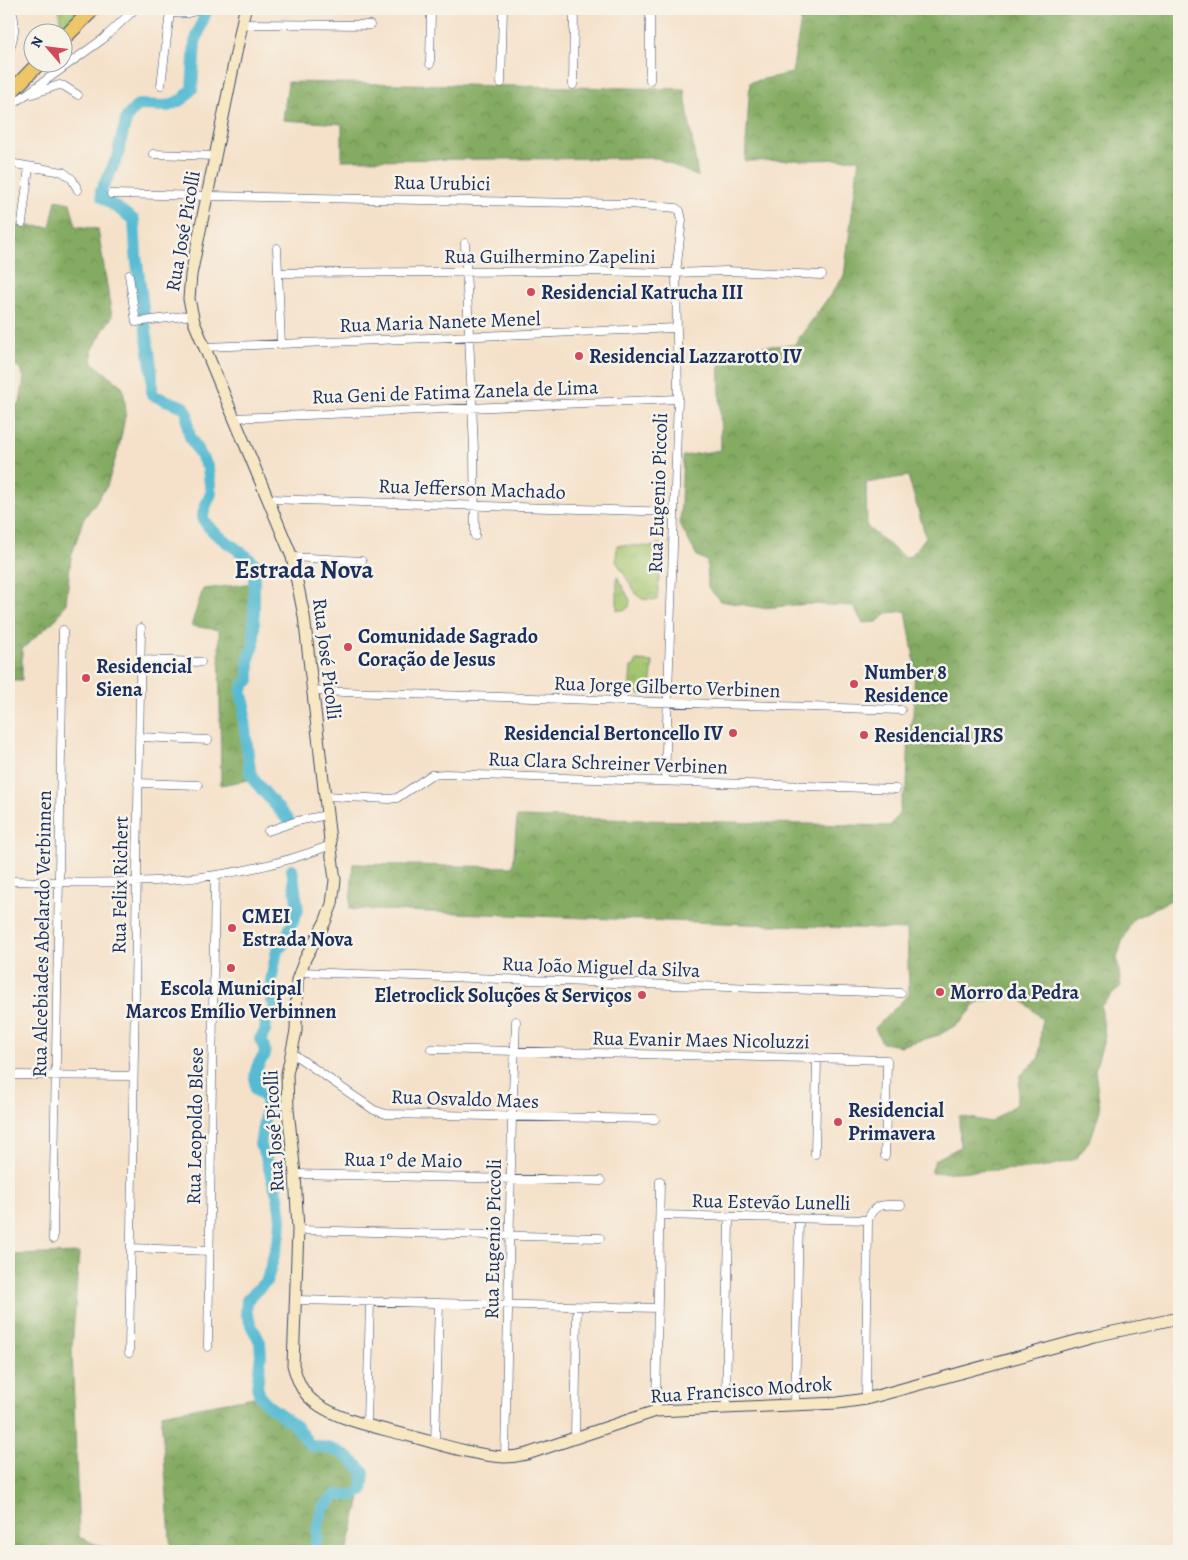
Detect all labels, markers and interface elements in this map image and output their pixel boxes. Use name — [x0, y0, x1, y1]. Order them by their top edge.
north arrow — [22, 22, 72, 72]
text: N — [26, 33, 48, 51]
street label: Rua José Picolli — [159, 168, 207, 294]
street label: Rua Urubici — [393, 169, 491, 197]
street label: Rua Guilhermino Zapelini — [444, 243, 656, 270]
place label: Residencial Katrucha III — [541, 279, 743, 306]
marker: Residencial Katrucha III — [525, 286, 537, 298]
street label: Rua Maria Nanete Menel — [339, 305, 541, 339]
place label: Residencial Lazzarotto IV — [589, 343, 802, 370]
marker: Residencial Lazzarotto IV — [573, 350, 585, 362]
street label: Rua Geni de Fatima Zanela de Lima — [311, 373, 599, 410]
street label: Rua Eugenio Piccoli — [642, 412, 674, 574]
street label: Rua Jefferson Machado — [378, 472, 566, 506]
district label: Estrada Nova — [234, 553, 374, 587]
street label: Rua José Picolli — [306, 597, 348, 721]
place label: Comunidade Sagrado Coração de Jesus — [358, 623, 538, 673]
marker: Comunidade Sagrado Coração de Jesus — [342, 641, 354, 653]
place label: Residencial Siena — [96, 653, 193, 703]
place label: Number 8 Residence — [864, 659, 948, 709]
street label: Rua Jorge Gilberto Verbinen — [553, 670, 781, 704]
marker: Residencial Siena — [80, 672, 92, 684]
marker: Number 8 Residence — [848, 678, 860, 690]
place label: Residencial Bertoncello IV — [504, 720, 724, 747]
place label: Residencial JRS — [874, 722, 1004, 749]
marker: Residencial Bertoncello IV — [727, 727, 739, 739]
marker: Residencial JRS — [858, 729, 870, 741]
street label: Rua Clara Schreiner Verbinen — [488, 745, 729, 781]
street label: Rua Alcebiades Abelardo Verbinnen — [26, 790, 58, 1078]
street label: Rua Felix Richert — [105, 815, 135, 954]
place label: CMEI Estrada Nova — [242, 903, 354, 953]
marker: CMEI Estrada Nova — [226, 922, 238, 934]
street label: Rua João Miguel da Silva — [501, 950, 701, 984]
marker: Escola Municipal Marcos Emílio Verbinnen — [225, 962, 237, 974]
place label: Escola Municipal Marcos Emílio Verbinnen — [125, 975, 337, 1025]
place label: Morro da Pedra — [950, 979, 1080, 1006]
place label: Eletroclick Soluções & Serviços — [374, 982, 632, 1009]
marker: Morro da Pedra — [934, 986, 946, 998]
marker: Eletroclick Soluções & Serviços — [636, 989, 648, 1001]
street label: Rua Evanir Maes Nicoluzzi — [592, 1025, 810, 1055]
street label: Rua Leopoldo Blese — [180, 1047, 210, 1205]
street label: Rua José Picolli — [257, 1069, 291, 1193]
street label: Rua Osvaldo Maes — [391, 1083, 539, 1115]
place label: Residencial Primavera — [848, 1097, 945, 1147]
marker: Residencial Primavera — [832, 1116, 844, 1128]
street label: Rua 1º de Maio — [343, 1145, 463, 1175]
street label: Rua Eugenio Piccoli — [478, 1158, 508, 1320]
street label: Rua Estevão Lunelli — [691, 1187, 851, 1217]
street label: Rua Francisco Modrok — [649, 1370, 833, 1410]

